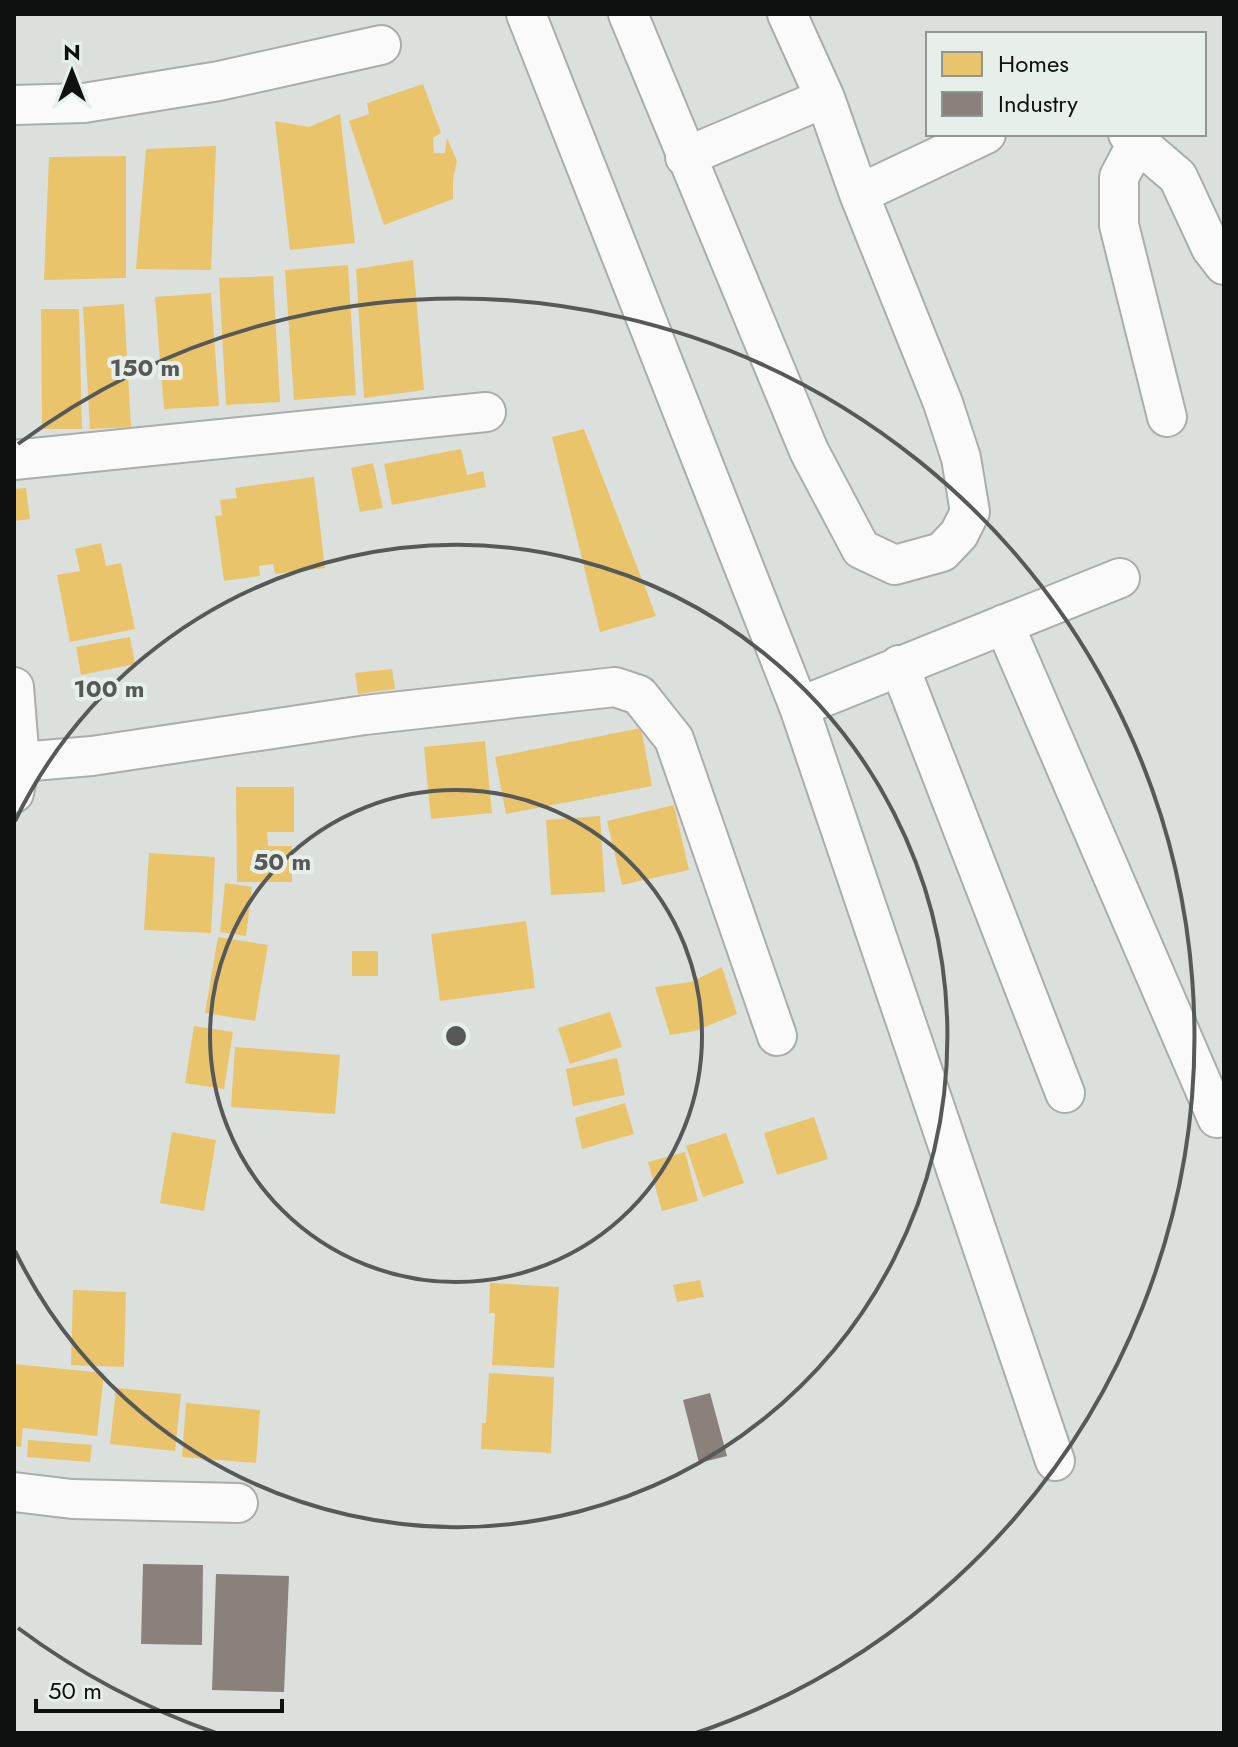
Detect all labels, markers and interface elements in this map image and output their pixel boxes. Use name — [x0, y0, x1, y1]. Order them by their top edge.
north arrow — [32, 32, 112, 112]
legend — [926, 32, 1206, 136]
text: N — [63, 36, 81, 68]
text: Homes — [998, 46, 1069, 81]
text: Industry — [998, 86, 1078, 121]
text: 150 m — [110, 350, 180, 385]
text: 100 m — [74, 671, 144, 706]
text: 50 m — [253, 844, 311, 879]
centre of rings — [442, 1022, 470, 1050]
scale bar — [36, 1663, 282, 1713]
text: 50 m — [48, 1673, 102, 1708]

